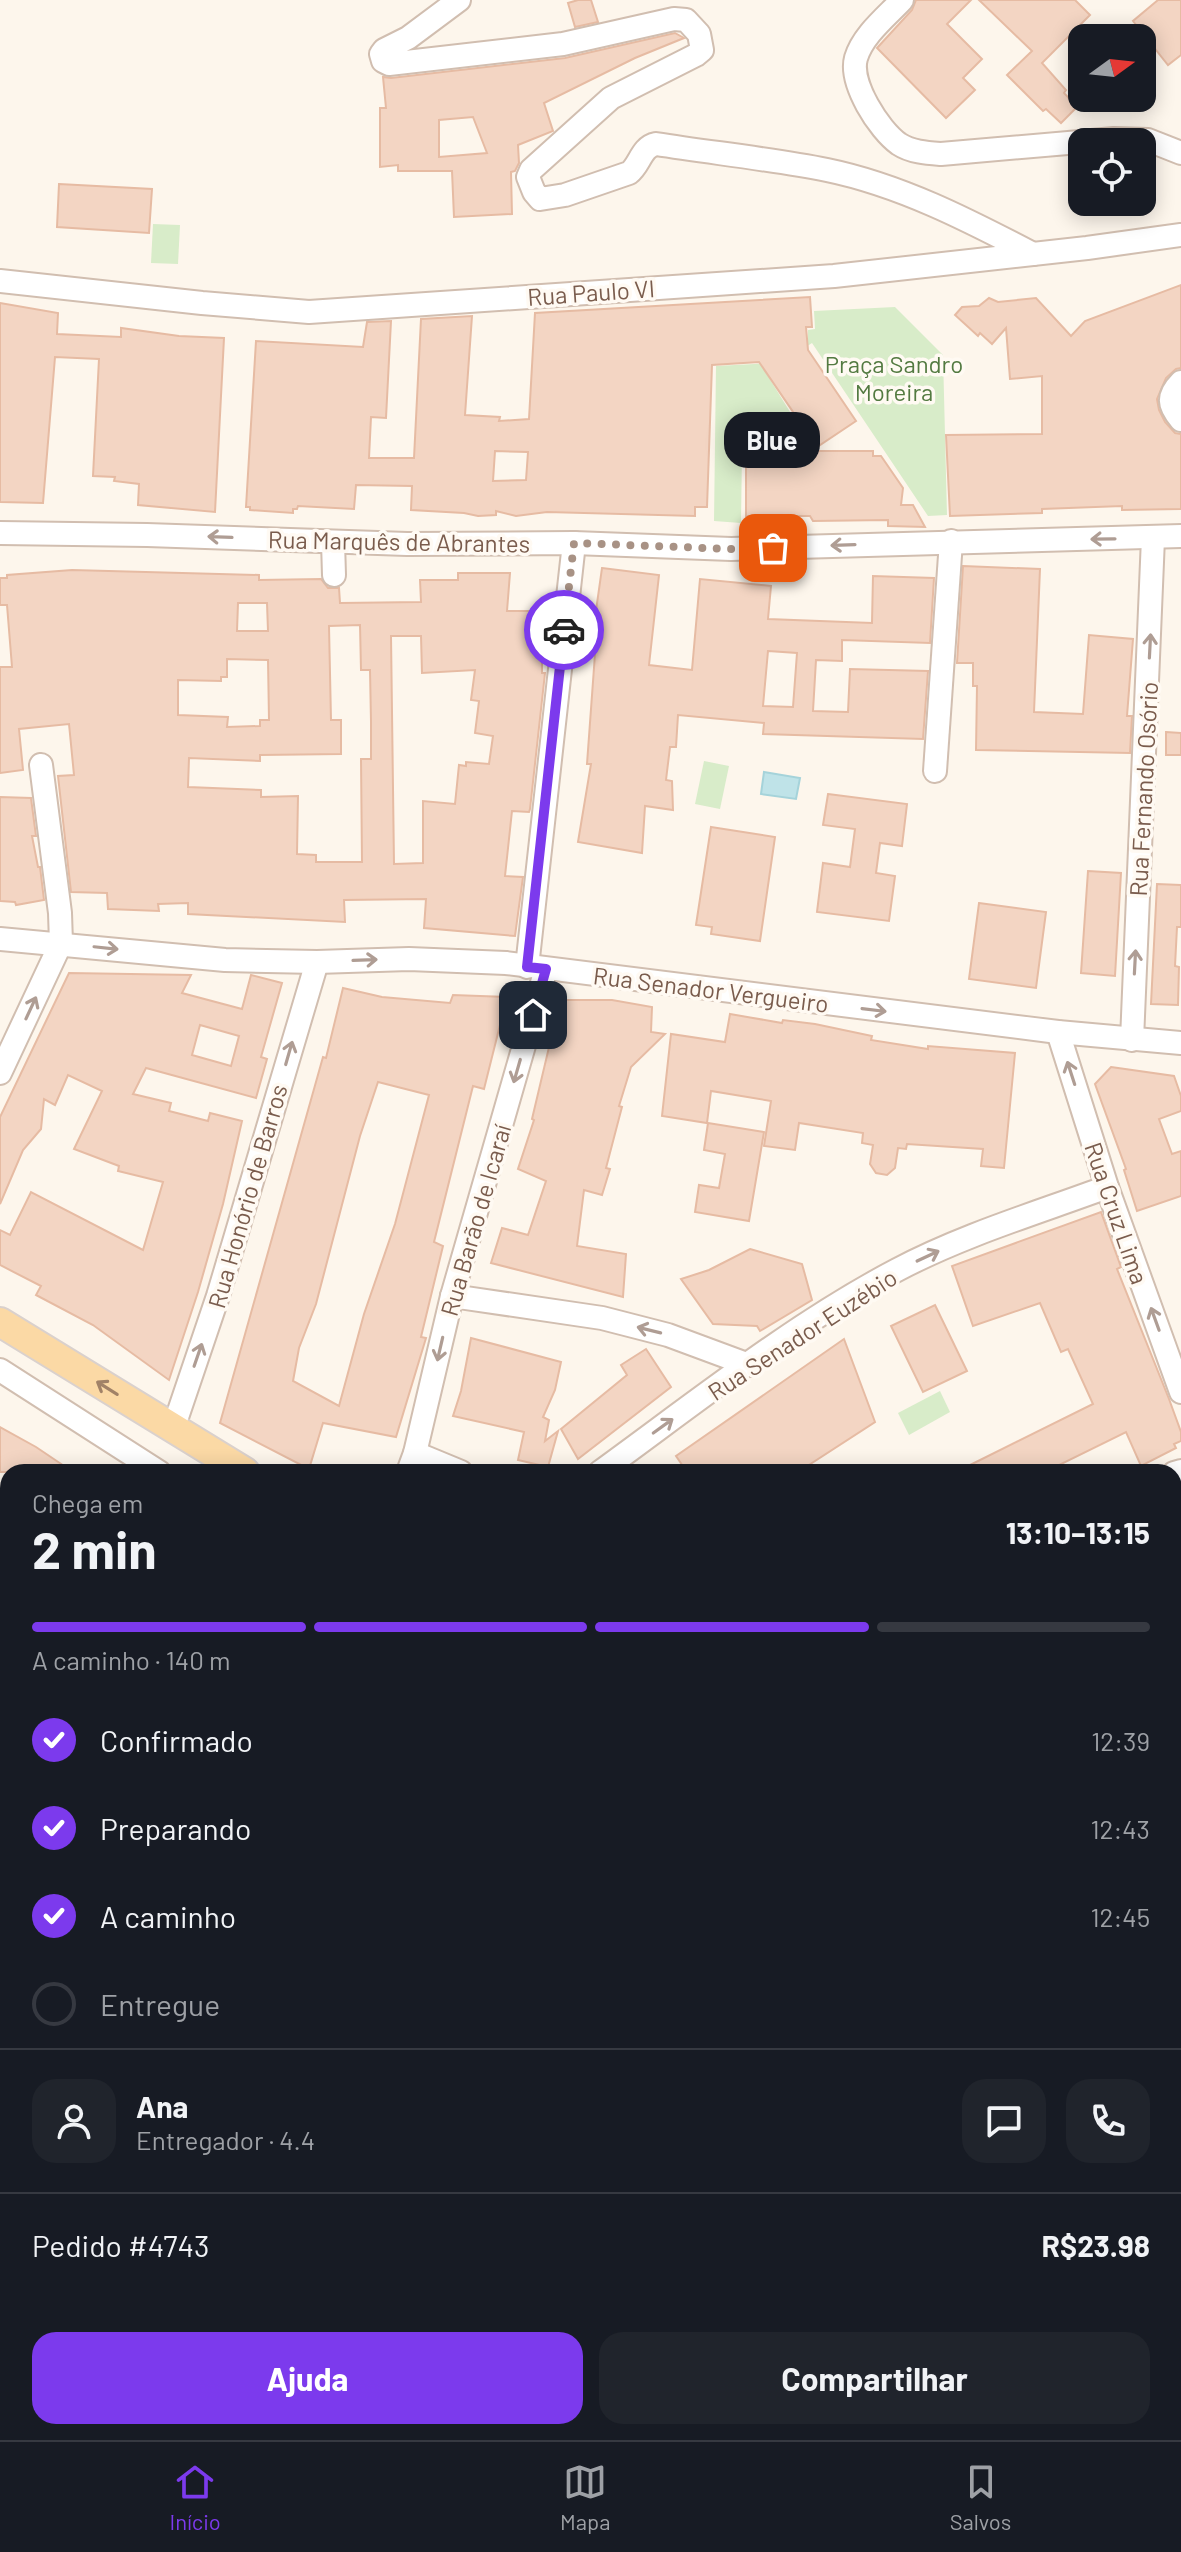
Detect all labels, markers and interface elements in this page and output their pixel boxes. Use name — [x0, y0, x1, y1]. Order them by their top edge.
north arrow — [1068, 24, 1156, 112]
map controls — [1068, 24, 1156, 216]
button: locate — [1068, 128, 1156, 216]
street label: Rua Paulo VI — [526, 273, 656, 311]
park label: Praça Sandro Moreira — [825, 349, 963, 406]
callout: Blue — [725, 412, 821, 468]
text: Blue — [747, 424, 797, 455]
pin — [739, 514, 807, 582]
street label: Rua Marquês de Abrantes — [268, 524, 530, 558]
icon: bag — [751, 526, 795, 570]
one-way arrow — [207, 530, 234, 545]
one-way arrow — [1090, 531, 1117, 547]
one-way arrow — [830, 538, 857, 553]
courier — [524, 590, 604, 670]
icon: car — [542, 608, 586, 652]
one-way arrow — [1142, 633, 1157, 660]
street label: Rua Fernando Osório — [1123, 681, 1163, 897]
one-way arrow — [92, 940, 119, 955]
one-way arrow — [1128, 949, 1143, 976]
one-way arrow — [351, 953, 378, 968]
street label: Rua Senador Vergueiro — [592, 960, 830, 1018]
pin — [499, 981, 567, 1049]
icon: home — [511, 993, 555, 1037]
one-way arrow — [24, 997, 39, 1021]
one-way arrow — [860, 1002, 887, 1017]
one-way arrow — [282, 1040, 297, 1066]
one-way arrow — [508, 1058, 523, 1084]
one-way arrow — [1062, 1061, 1077, 1086]
street label: Rua Honório de Barros — [201, 1081, 293, 1311]
street label: Rua Barão de Icaraí — [434, 1121, 516, 1319]
street label: Rua Cruz Lima — [1079, 1138, 1155, 1288]
one-way arrow — [916, 1247, 940, 1262]
street label: Rua Senador Euzébio — [702, 1262, 902, 1406]
one-way arrow — [1146, 1307, 1161, 1332]
one-way arrow — [636, 1322, 662, 1337]
one-way arrow — [432, 1335, 447, 1361]
one-way arrow — [192, 1343, 207, 1368]
one-way arrow — [96, 1380, 119, 1396]
one-way arrow — [652, 1418, 674, 1435]
text: Chega em — [32, 1487, 143, 1518]
text: 13:10–13:15 — [1006, 1514, 1150, 1550]
text: 2 min — [32, 1517, 157, 1579]
text: A caminho · 140 m — [32, 1644, 231, 1675]
icon: check — [32, 1718, 76, 1762]
text: Confirmado — [100, 1722, 253, 1758]
text: 12:39 — [1091, 1725, 1150, 1756]
icon: check — [32, 1806, 76, 1850]
text: Preparando — [100, 1810, 251, 1846]
text: 12:43 — [1090, 1813, 1150, 1844]
icon: check — [32, 1894, 76, 1938]
text: A caminho — [100, 1898, 236, 1934]
text: 12:45 — [1090, 1901, 1150, 1932]
text: Entregue — [100, 1986, 220, 2022]
button: person — [32, 2079, 116, 2163]
button: chat — [962, 2079, 1046, 2163]
button: phone — [1066, 2079, 1150, 2163]
text: Ana — [136, 2088, 188, 2124]
text: Entregador · 4.4 — [136, 2124, 315, 2155]
text: Pedido #4743 — [32, 2227, 210, 2263]
text: R$23.98 — [1042, 2227, 1150, 2263]
button: Ajuda — [32, 2332, 583, 2424]
button: Compartilhar — [599, 2332, 1150, 2424]
tab: Início — [170, 2460, 221, 2534]
tab: Mapa — [560, 2460, 610, 2534]
tab: Salvos — [950, 2460, 1011, 2534]

